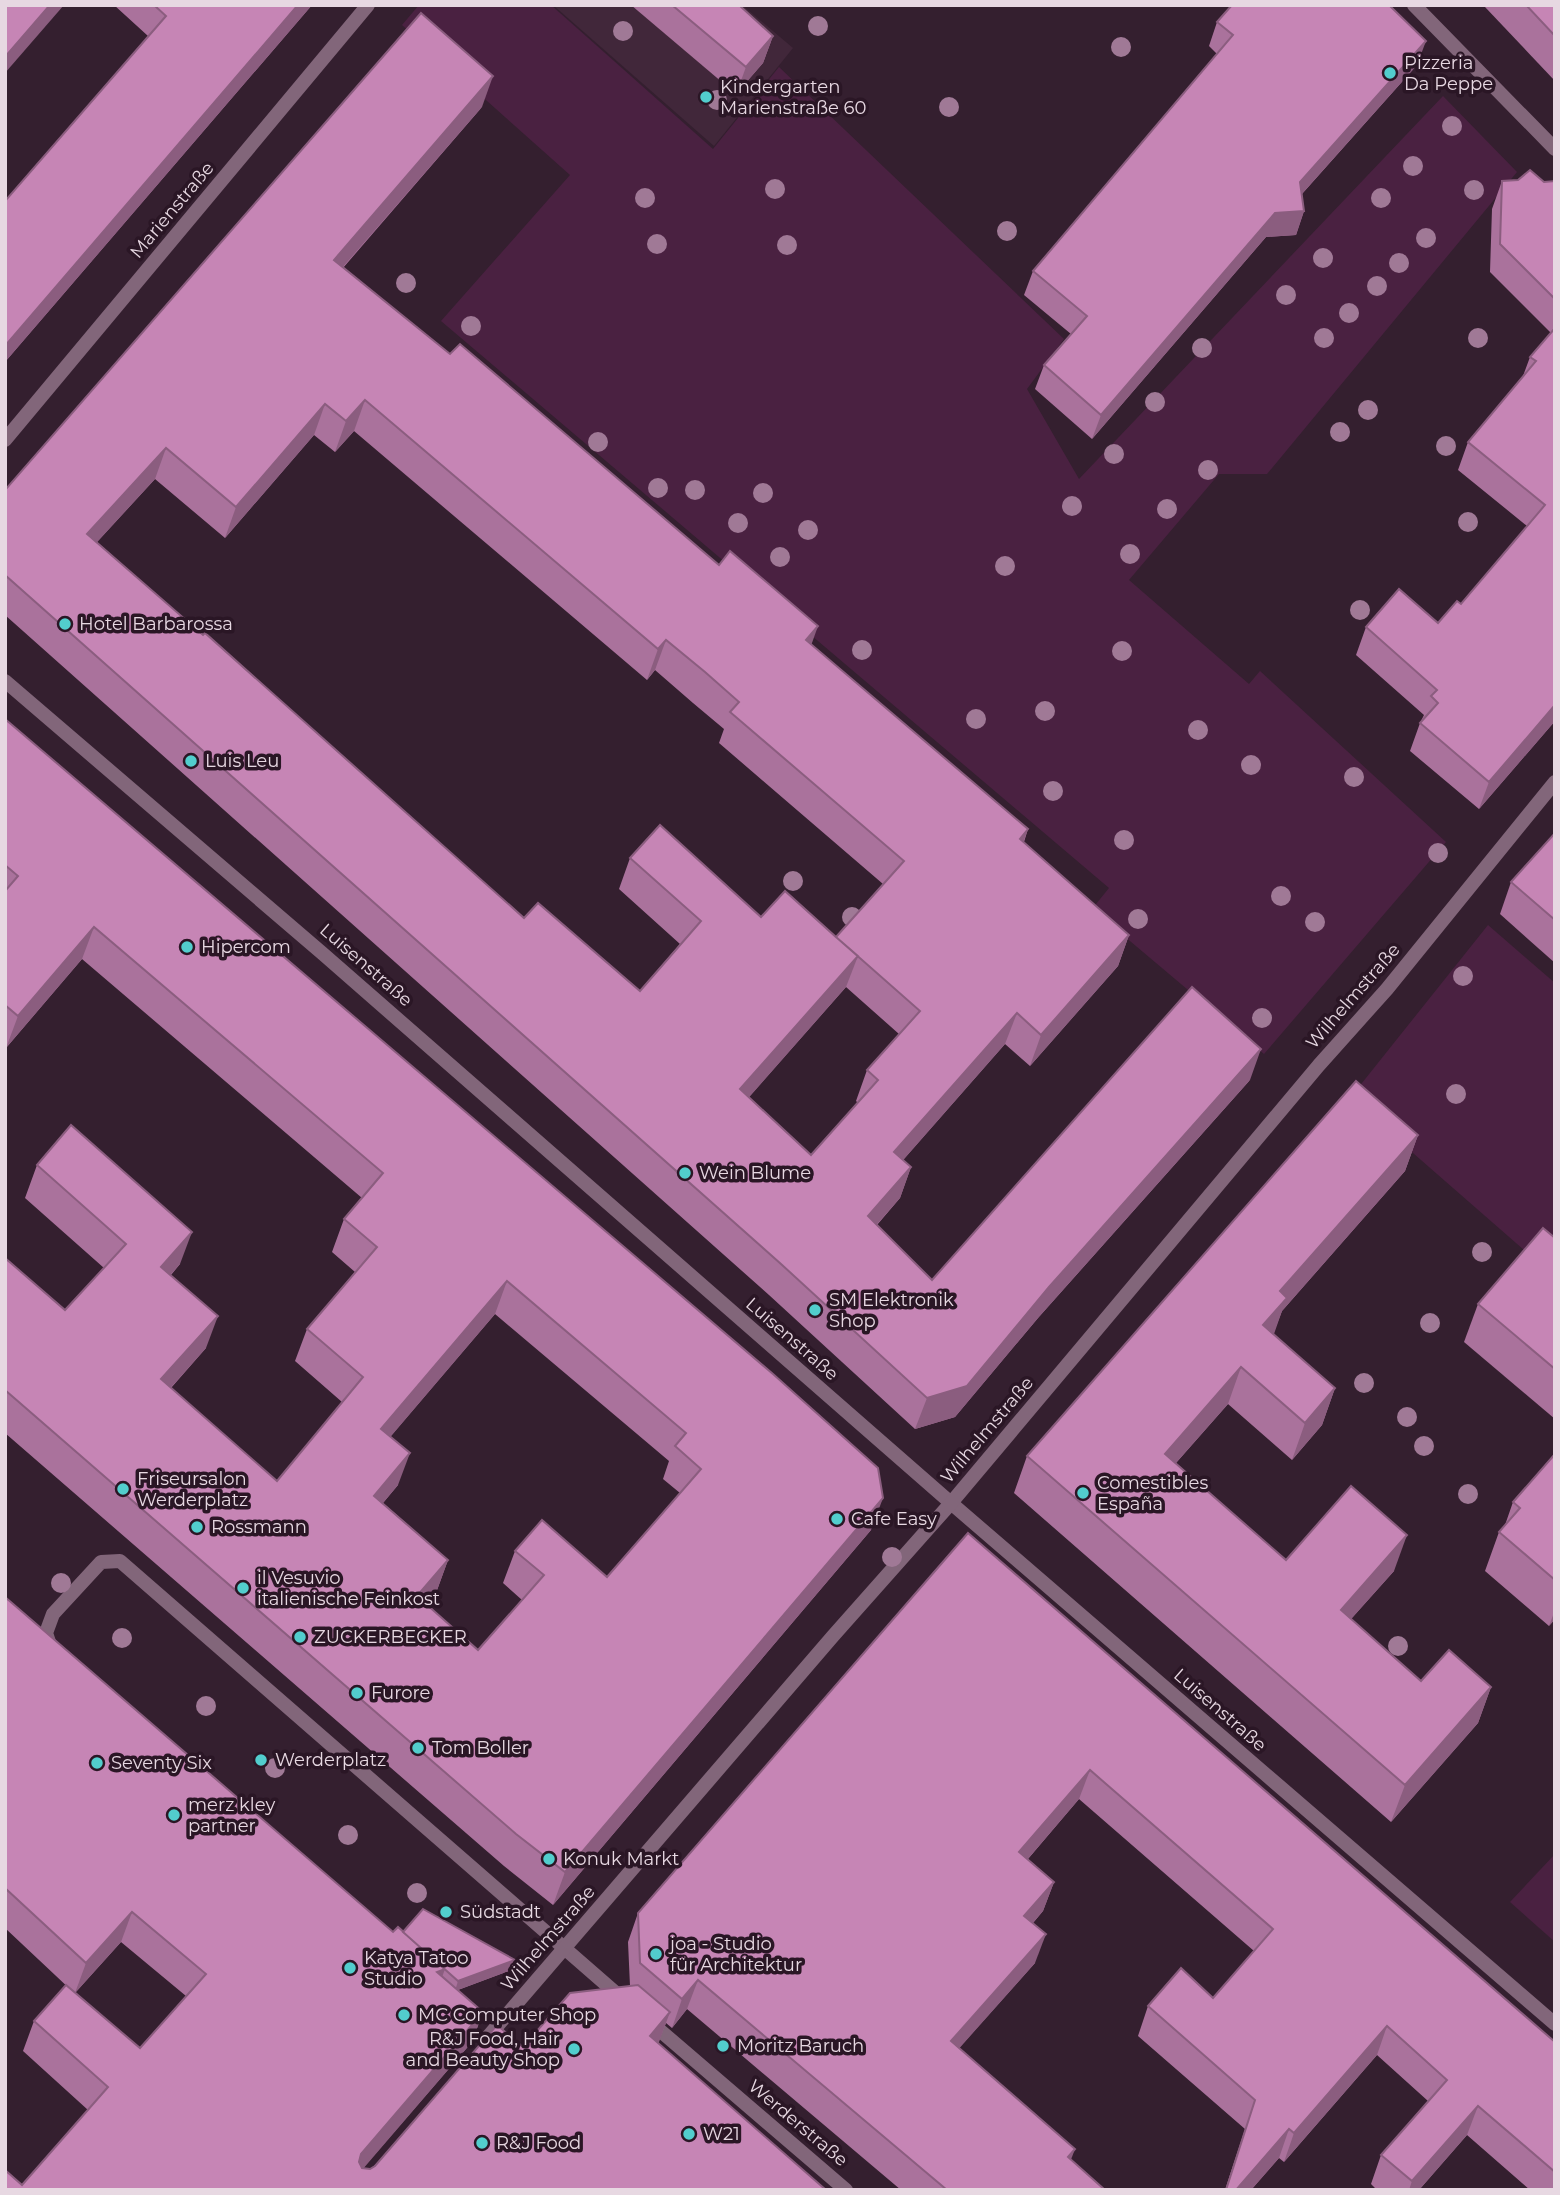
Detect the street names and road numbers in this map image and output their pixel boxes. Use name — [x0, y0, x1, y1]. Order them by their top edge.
street label: Marienstraße — [125, 157, 219, 263]
street label: Luisenstraße — [315, 919, 417, 1011]
street label: Wilhelmstraße — [1301, 939, 1405, 1053]
street label: Luisenstraße — [741, 1293, 843, 1385]
street label: Wilhelmstraße — [936, 1372, 1038, 1488]
street label: Luisenstraße — [1169, 1664, 1271, 1756]
street label: Wilhelmstraße — [496, 1881, 600, 1995]
street label: Werderstraße — [744, 2075, 852, 2171]

